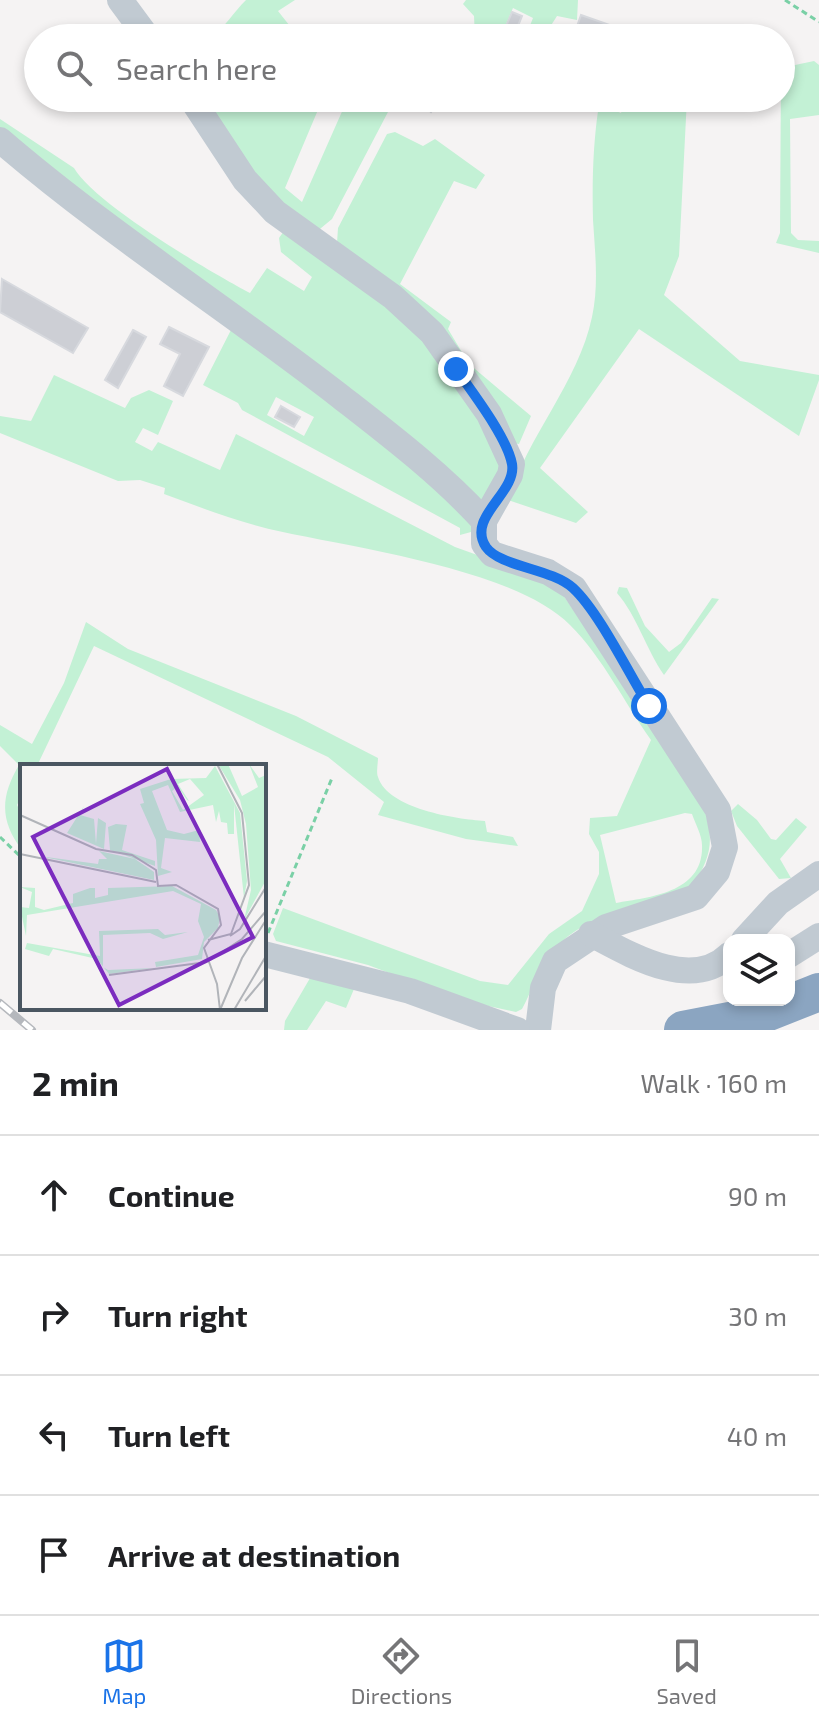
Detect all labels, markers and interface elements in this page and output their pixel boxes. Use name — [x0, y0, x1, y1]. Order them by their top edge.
search box — [24, 24, 795, 112]
icon: search — [52, 46, 96, 90]
text: Search here — [116, 50, 277, 86]
route end — [438, 351, 474, 387]
route start — [631, 688, 667, 724]
inset map — [20, 764, 266, 1010]
map controls — [723, 934, 795, 1006]
button: layers — [723, 934, 795, 1006]
text: 2 min — [32, 1062, 119, 1103]
text: Walk · 160 m — [640, 1067, 787, 1098]
icon: ahead — [32, 1173, 76, 1217]
text: Continue — [108, 1177, 235, 1213]
text: 90 m — [728, 1180, 787, 1211]
icon: right — [32, 1293, 76, 1337]
text: Turn right — [108, 1297, 248, 1333]
text: 30 m — [728, 1300, 787, 1331]
icon: left — [32, 1413, 76, 1457]
text: Turn left — [108, 1417, 230, 1453]
text: 40 m — [727, 1420, 787, 1451]
icon: arrive — [32, 1533, 76, 1577]
text: Arrive at destination — [108, 1537, 400, 1573]
tab: Map — [102, 1634, 146, 1708]
tab: Directions — [351, 1634, 452, 1708]
tab: Saved — [656, 1634, 717, 1708]

